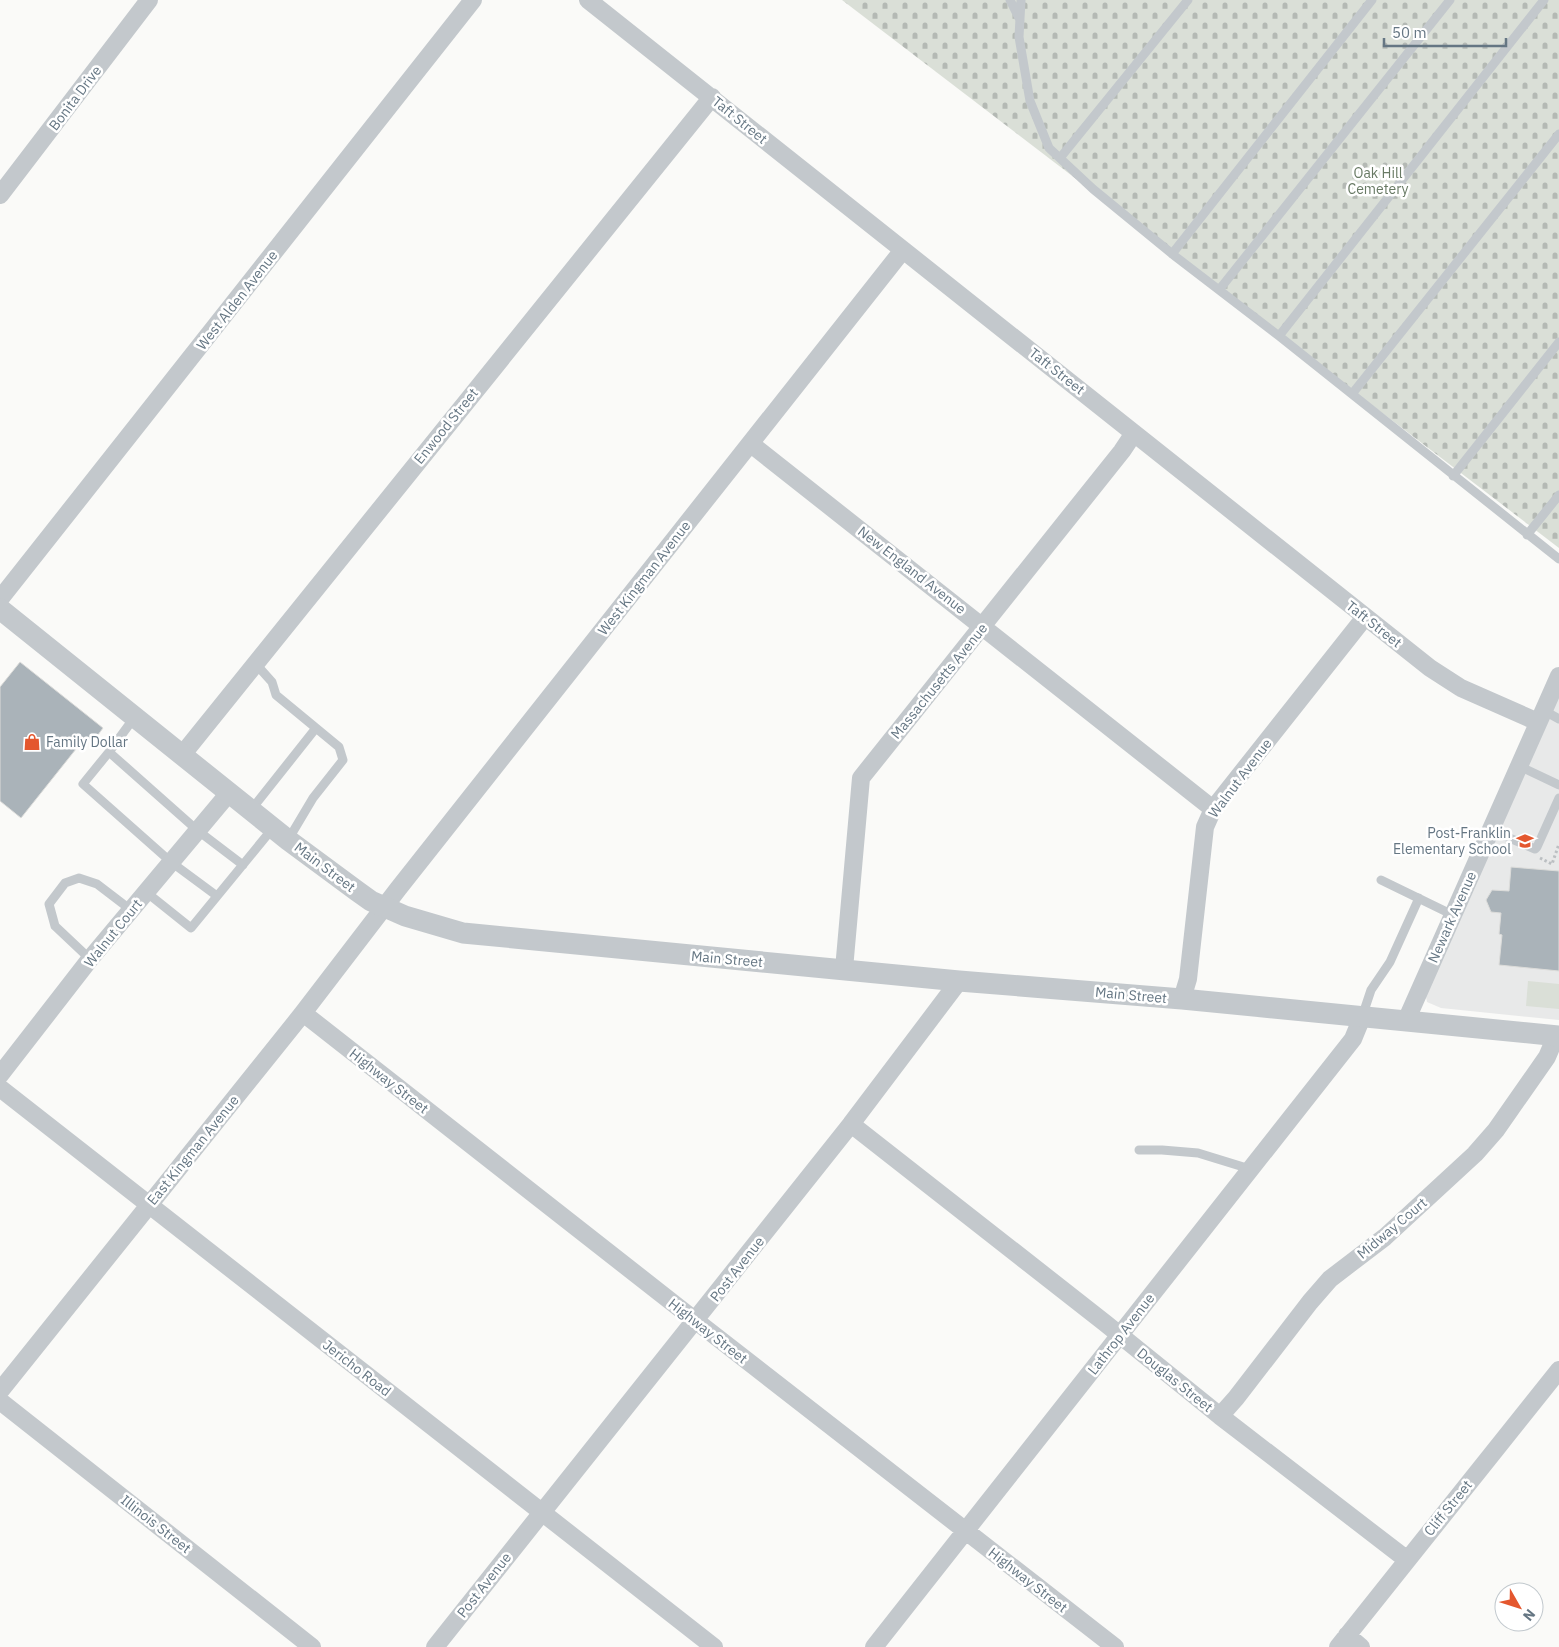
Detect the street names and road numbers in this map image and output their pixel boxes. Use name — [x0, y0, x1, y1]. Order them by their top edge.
street label: Bonita Drive — [45, 62, 105, 134]
street label: Taft Street — [709, 92, 771, 148]
street label: West Alden Avenue — [193, 246, 282, 353]
street label: Taft Street — [1026, 344, 1088, 398]
street label: Enwood Street — [410, 384, 482, 468]
street label: West Kingman Avenue — [594, 517, 694, 639]
street label: New England Avenue — [854, 522, 970, 618]
street label: Taft Street — [1343, 597, 1405, 651]
street label: Massachusetts Avenue — [887, 619, 991, 743]
street label: Walnut Avenue — [1204, 735, 1276, 821]
street label: Main Street — [291, 838, 359, 896]
street label: Newark Avenue — [1424, 868, 1480, 966]
street label: Walnut Court — [80, 895, 146, 971]
street label: Main Street — [690, 947, 764, 971]
street label: Main Street — [1094, 983, 1168, 1007]
street label: Highway Street — [346, 1045, 432, 1118]
street label: East Kingman Avenue — [143, 1091, 243, 1209]
street label: Midway Court — [1353, 1193, 1431, 1263]
street label: Post Avenue — [706, 1233, 768, 1305]
street label: Lathrop Avenue — [1084, 1289, 1159, 1378]
street label: Highway Street — [665, 1295, 751, 1368]
street label: Jericho Road — [319, 1336, 395, 1400]
street label: Douglas Street — [1133, 1344, 1217, 1416]
street label: Cliff Street — [1420, 1476, 1476, 1540]
street label: Illinois Street — [117, 1491, 195, 1557]
street label: Highway Street — [985, 1544, 1071, 1617]
street label: Post Avenue — [453, 1549, 515, 1621]

